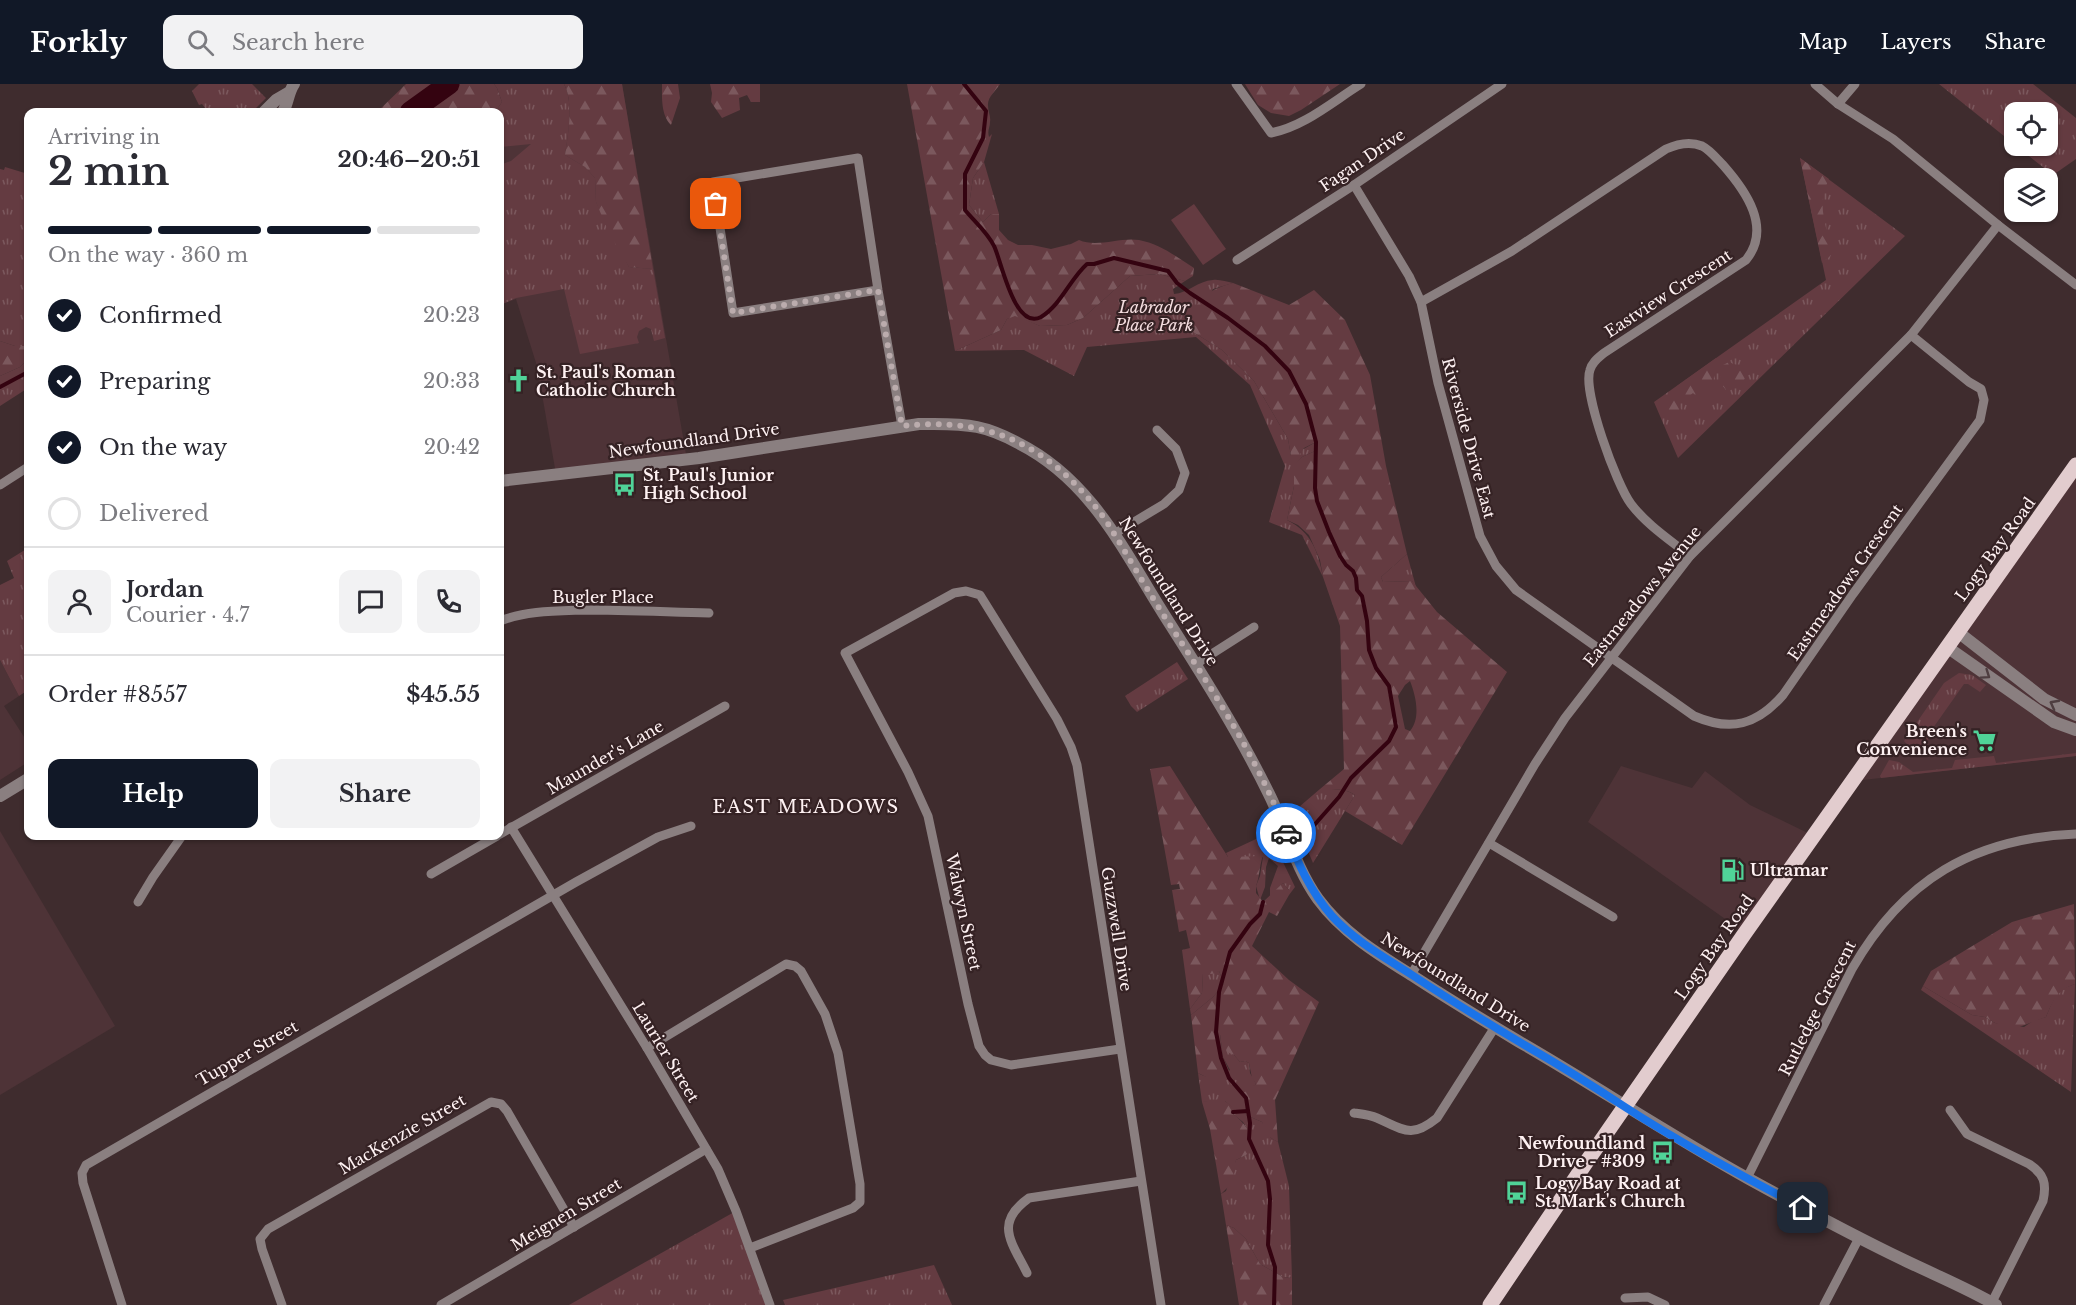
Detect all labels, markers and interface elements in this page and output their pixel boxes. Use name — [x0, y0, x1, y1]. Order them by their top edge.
search box — [163, 15, 583, 69]
text: Forkly — [30, 25, 127, 60]
icon: search — [184, 26, 217, 59]
text: Search here — [232, 29, 365, 56]
text: Map — [1799, 29, 1848, 55]
text: Layers — [1881, 29, 1952, 55]
text: Share — [1985, 29, 2046, 55]
map controls — [2004, 102, 2058, 222]
button: locate — [2004, 102, 2058, 156]
street label: Fagan Drive — [1315, 124, 1409, 196]
text: Arriving in — [48, 125, 160, 149]
text: 20:46–20:51 — [337, 146, 480, 173]
text: 2 min — [48, 147, 169, 196]
button: layers — [2004, 168, 2058, 222]
pin — [690, 178, 741, 229]
icon: bag — [699, 187, 732, 220]
text: On the way · 360 m — [48, 243, 248, 267]
street label: Eastview Crescent — [1601, 245, 1735, 341]
park label: Labrador Place Park — [1114, 297, 1193, 335]
icon: check — [48, 299, 81, 332]
text: Confirmed — [99, 302, 222, 329]
text: 20:23 — [423, 303, 480, 327]
street label: Riverside Drive East — [1438, 355, 1500, 521]
place label: St. Paul's Roman Catholic Church — [536, 362, 676, 400]
icon: check — [48, 365, 81, 398]
text: Preparing — [99, 368, 210, 395]
church icon: St. Paul's Roman Catholic Church — [505, 368, 531, 394]
text: 20:33 — [423, 369, 480, 393]
street label: Newfoundland Drive — [607, 418, 781, 462]
icon: check — [48, 431, 81, 464]
text: On the way — [99, 434, 227, 461]
text: 20:42 — [424, 435, 480, 459]
place label: St. Paul's Junior High School — [643, 465, 774, 503]
bus stop icon: St. Paul's Junior High School — [612, 471, 638, 497]
street label: Logy Bay Road — [1951, 493, 2040, 605]
text: Delivered — [99, 500, 209, 527]
street label: Eastmeadows Crescent — [1783, 500, 1907, 664]
street label: Newfoundland Drive — [1115, 513, 1223, 669]
street label: Eastmeadows Avenue — [1579, 521, 1705, 671]
button: person — [48, 570, 111, 633]
button: chat — [339, 570, 402, 633]
button: phone — [417, 570, 480, 633]
text: Jordan — [126, 576, 204, 603]
street label: Bugler Place — [552, 587, 654, 607]
text: Courier · 4.7 — [126, 603, 249, 627]
one-way arrow — [1979, 668, 1990, 679]
text: Order #8557 — [48, 681, 187, 708]
text: $45.55 — [406, 681, 480, 708]
one-way arrow — [2050, 700, 2060, 711]
street label: Maunder's Lane — [543, 715, 667, 799]
place label: Breen's Convenience — [1856, 721, 1967, 759]
supermarket icon: Breen's Convenience — [1972, 727, 1998, 753]
button: Help — [48, 759, 258, 828]
button: Share — [270, 759, 480, 828]
district label: EAST MEADOWS — [712, 796, 900, 818]
courier — [1256, 803, 1316, 863]
icon: car — [1270, 817, 1303, 850]
street label: Walwyn Street — [942, 851, 986, 972]
fuel station icon: Ultramar — [1719, 857, 1745, 883]
place label: Ultramar — [1750, 860, 1828, 880]
street label: Guzzwell Drive — [1097, 865, 1137, 993]
street label: Logy Bay Road — [1670, 890, 1758, 1003]
street label: Newfoundland Drive — [1378, 928, 1534, 1036]
street label: Rutledge Crescent — [1774, 937, 1860, 1079]
street label: Laurier Street — [628, 998, 704, 1106]
street label: Tupper Street — [193, 1016, 301, 1090]
street label: MacKenzie Street — [335, 1089, 469, 1179]
place label: Newfoundland Drive - #309 — [1518, 1133, 1645, 1171]
bus stop icon: Newfoundland Drive - #309 — [1650, 1139, 1676, 1165]
street label: Meignen Street — [507, 1173, 625, 1255]
place label: Logy Bay Road at St. Mark's Church — [1535, 1173, 1686, 1211]
bus stop icon: Logy Bay Road at St. Mark's Church — [1504, 1179, 1530, 1205]
pin — [1777, 1182, 1828, 1233]
icon: home — [1786, 1191, 1819, 1224]

